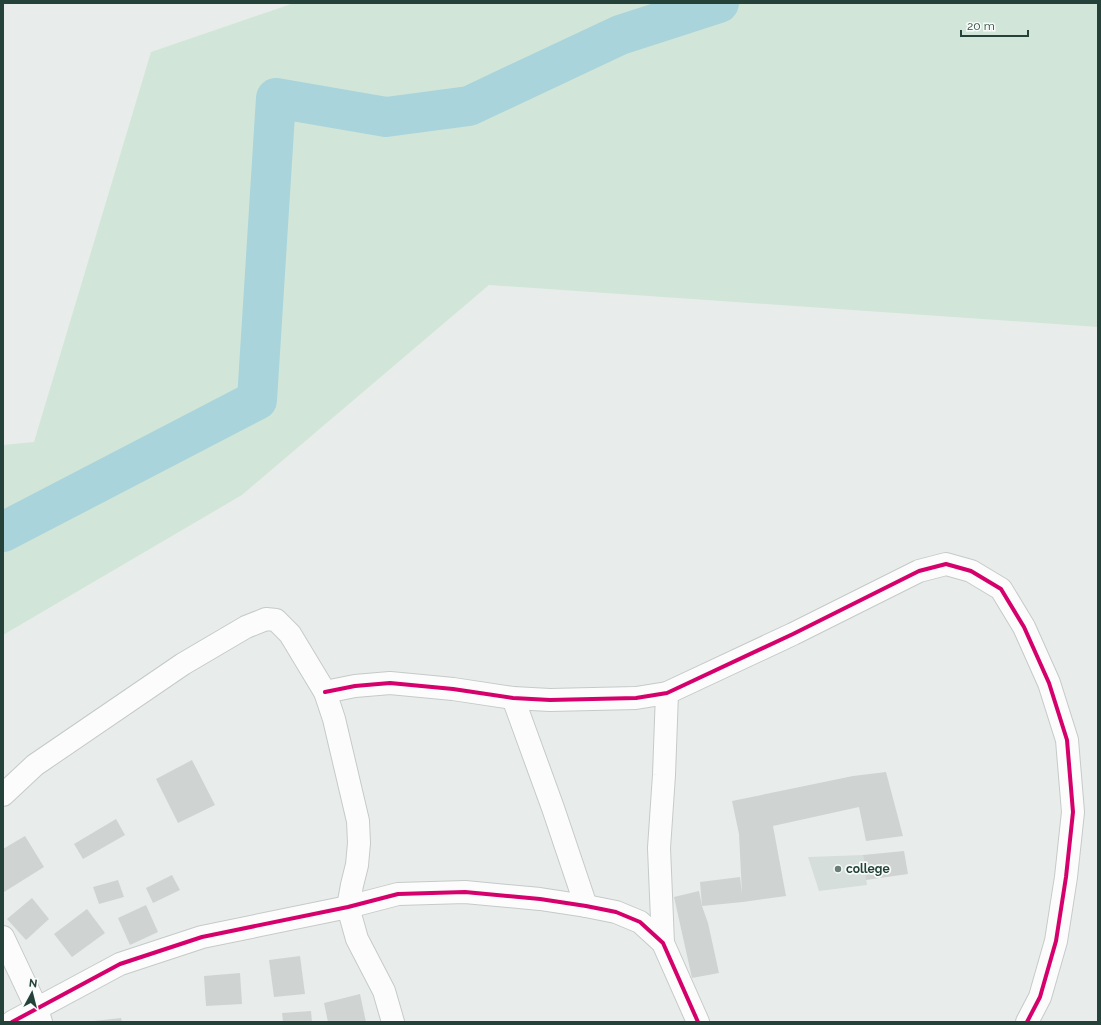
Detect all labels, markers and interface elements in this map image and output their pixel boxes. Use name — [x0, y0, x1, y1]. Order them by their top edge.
scale bar — [961, 12, 1028, 38]
text: 20 m — [967, 19, 995, 33]
place label: college — [846, 862, 890, 876]
marker: college — [833, 864, 843, 874]
north arrow — [12, 973, 52, 1013]
text: N — [28, 977, 38, 991]

